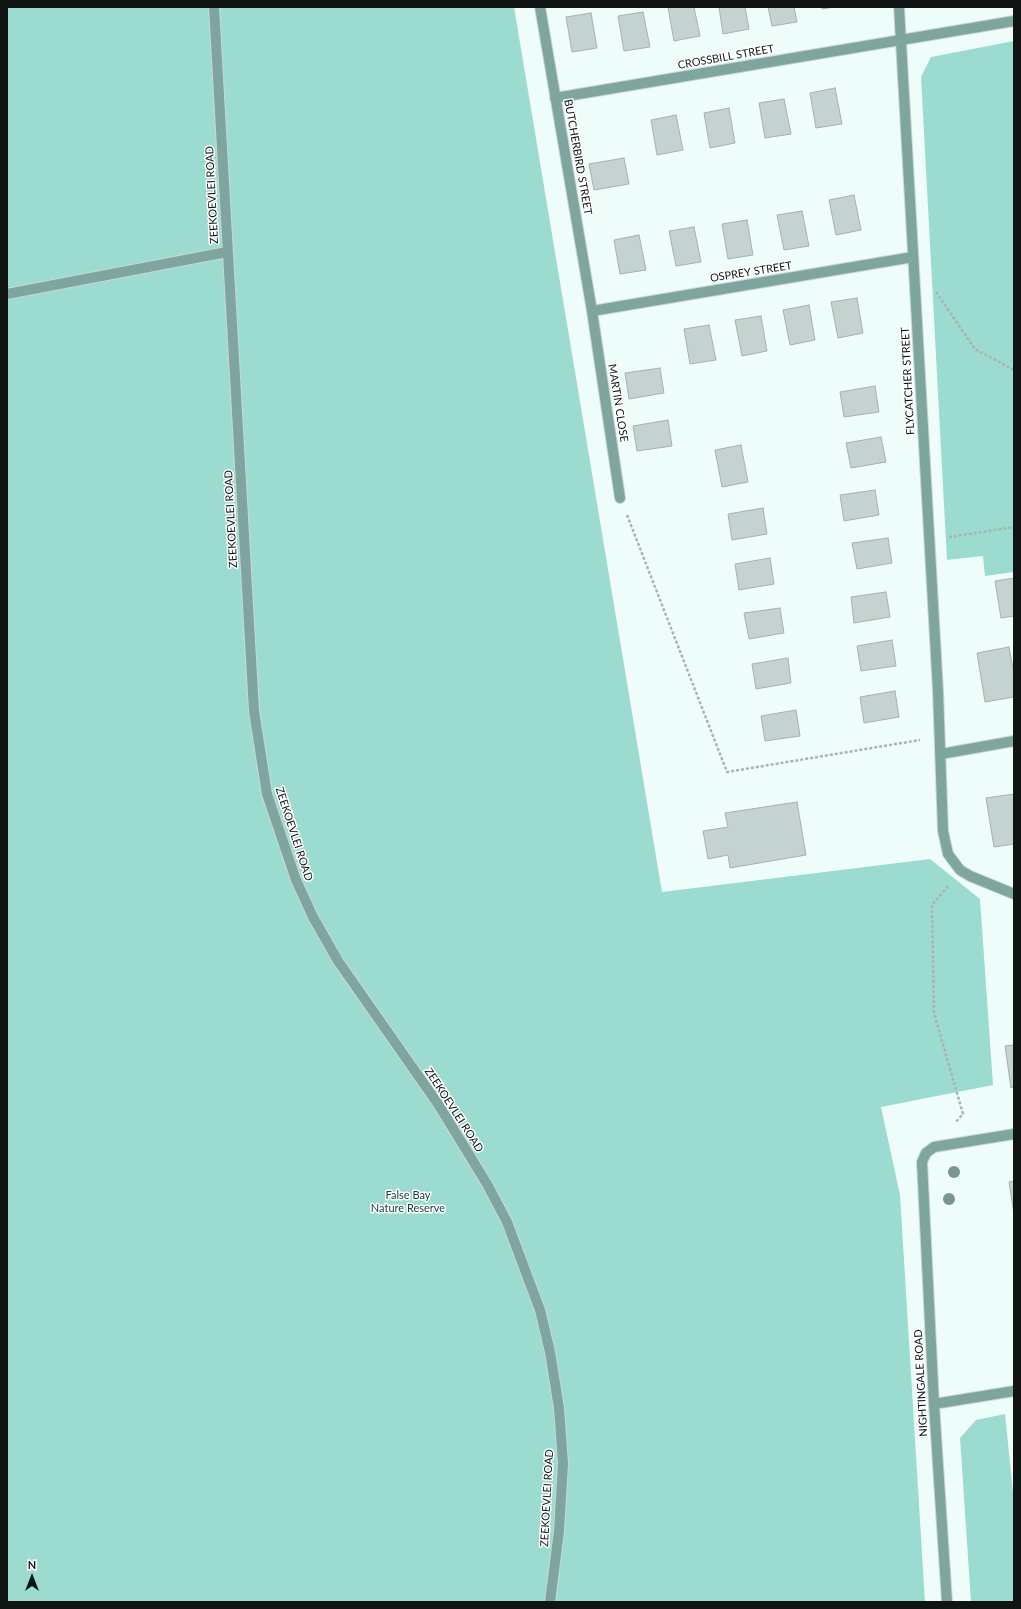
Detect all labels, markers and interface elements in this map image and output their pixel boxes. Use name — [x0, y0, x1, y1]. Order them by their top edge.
street label: CROSSBILL STREET — [677, 42, 775, 72]
street label: BUTCHERBIRD STREET — [561, 98, 595, 216]
street label: ZEEKOEVLEI ROAD — [203, 146, 221, 244]
street label: OSPREY STREET — [709, 259, 793, 285]
street label: FLYCATCHER STREET — [899, 327, 917, 435]
street label: MARTIN CLOSE — [605, 363, 631, 443]
street label: ZEEKOEVLEI ROAD — [222, 470, 240, 568]
street label: ZEEKOEVLEI ROAD — [273, 785, 315, 883]
street label: ZEEKOEVLEI ROAD — [422, 1065, 486, 1155]
park label: False Bay Nature Reserve — [371, 1188, 445, 1214]
street label: NIGHTINGALE ROAD — [912, 1329, 930, 1437]
street label: ZEEKOEVLEI ROAD — [538, 1449, 556, 1547]
north arrow — [12, 1557, 52, 1597]
text: N — [28, 1558, 36, 1571]

